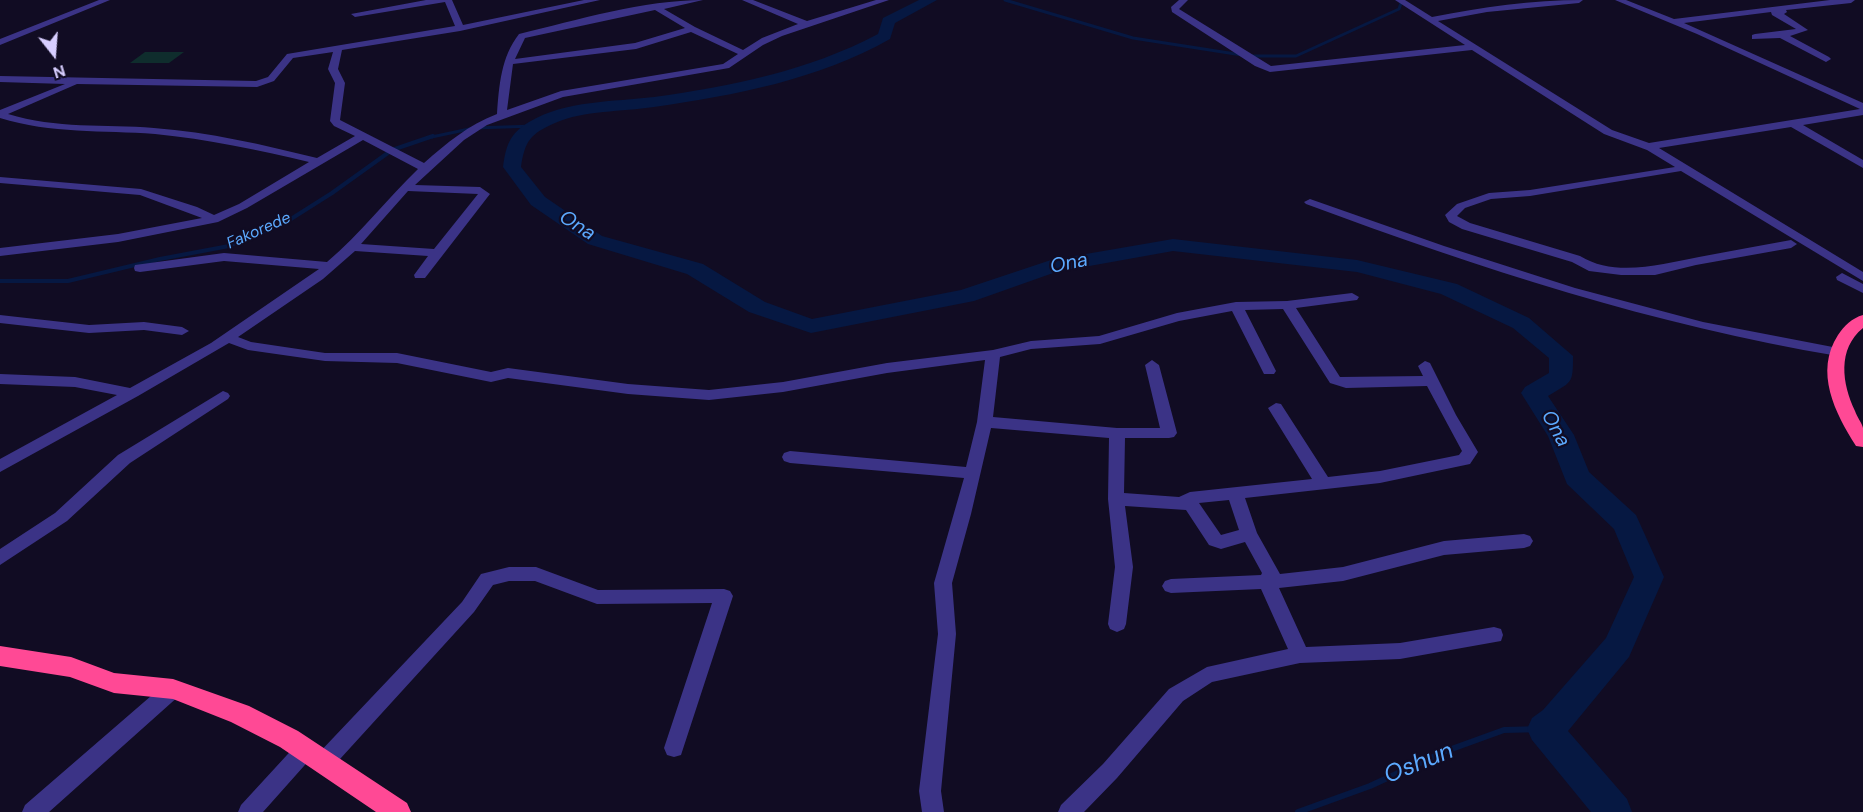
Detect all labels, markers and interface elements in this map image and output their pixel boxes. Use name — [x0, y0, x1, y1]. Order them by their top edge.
north arrow — [24, 24, 84, 84]
text: N — [51, 60, 68, 83]
water label: Ona — [554, 206, 600, 246]
water label: Fakorede — [224, 208, 294, 254]
water label: Ona — [1048, 248, 1090, 280]
water label: Ona — [1535, 407, 1575, 451]
water label: Oshun — [1380, 737, 1458, 791]

